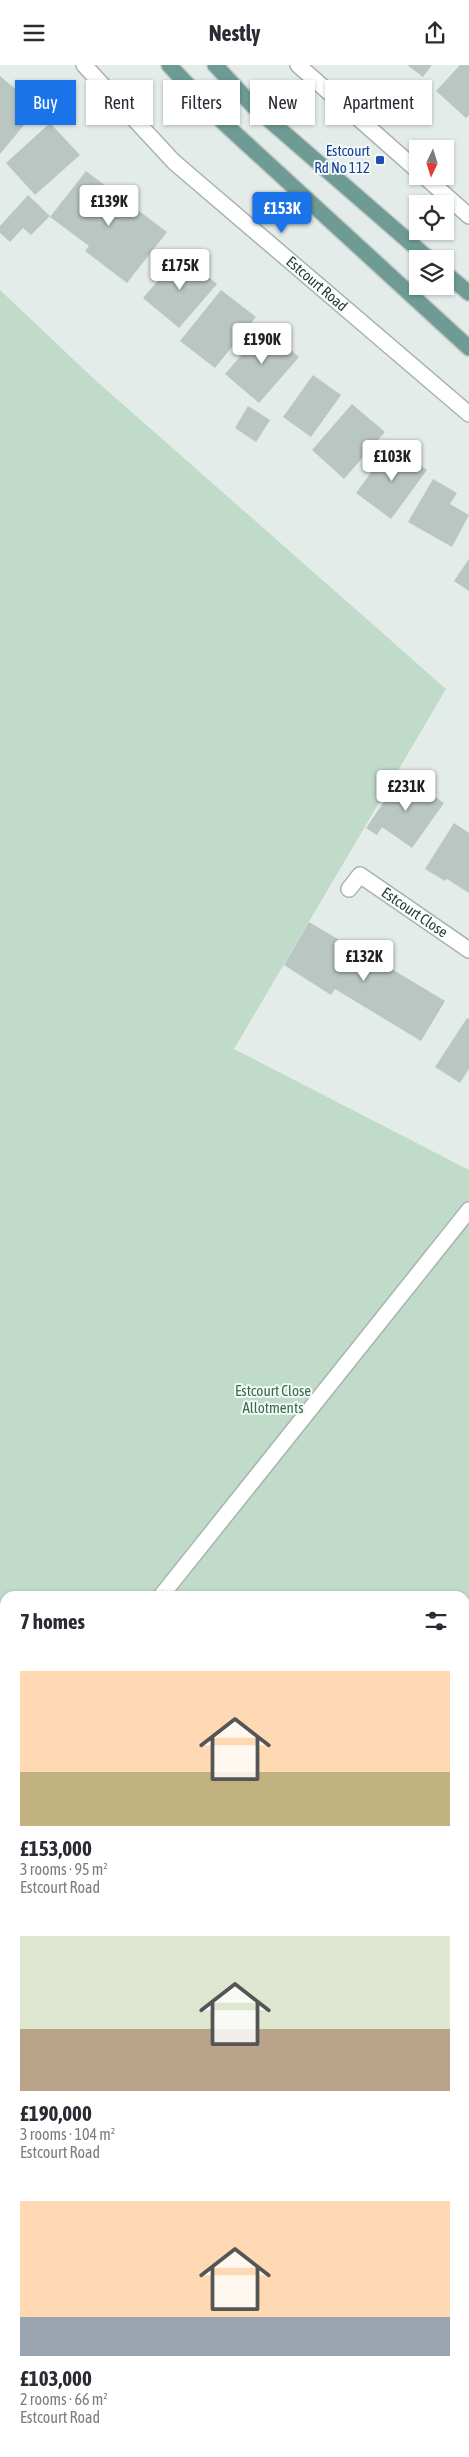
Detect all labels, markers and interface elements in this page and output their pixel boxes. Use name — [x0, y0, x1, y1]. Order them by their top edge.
icon: menu — [20, 19, 48, 47]
icon: share — [421, 19, 449, 47]
text: Nestly — [209, 20, 260, 46]
chip: Buy — [15, 80, 76, 125]
chip: Rent — [86, 80, 153, 125]
chip: Filters — [163, 80, 240, 125]
chip: New — [250, 80, 315, 125]
chip: Apartment — [325, 80, 432, 125]
north arrow — [409, 140, 454, 185]
map controls — [409, 140, 454, 295]
place label: Estcourt Rd No 112 — [314, 142, 370, 176]
marker: Estcourt Rd No 112 — [374, 154, 386, 166]
pin: £139K — [74, 185, 144, 227]
pin: £153K — [247, 191, 317, 234]
text: £139K — [90, 192, 128, 210]
button: locate — [409, 195, 454, 240]
text: £153K — [263, 199, 301, 217]
pin: £175K — [145, 249, 215, 291]
button: layers — [409, 250, 454, 295]
street label: Estcourt Road — [283, 253, 351, 314]
text: £175K — [161, 256, 199, 274]
pin: £190K — [227, 323, 297, 365]
text: £190K — [243, 330, 281, 348]
pin: £103K — [357, 439, 427, 482]
text: £103K — [373, 447, 411, 465]
pin: £231K — [371, 769, 441, 812]
text: £231K — [387, 777, 425, 795]
street label: Estcourt Close — [379, 884, 451, 941]
pin: £132K — [329, 939, 399, 982]
text: £132K — [345, 947, 383, 965]
park label: Estcourt Close Allotments — [235, 1382, 311, 1416]
icon: filters — [422, 1607, 450, 1635]
text: 7 homes — [20, 1609, 85, 1633]
icon: home — [190, 1704, 280, 1794]
text: £153,000 — [20, 1836, 92, 1860]
text: 3 rooms · 95 m² — [20, 1860, 108, 1878]
text: Estcourt Road — [20, 1878, 100, 1896]
icon: home — [190, 1969, 280, 2059]
text: £190,000 — [20, 2101, 92, 2125]
text: 3 rooms · 104 m² — [20, 2125, 115, 2143]
text: Estcourt Road — [20, 2143, 100, 2161]
icon: home — [190, 2234, 280, 2324]
text: £103,000 — [20, 2366, 92, 2390]
text: 2 rooms · 66 m² — [20, 2390, 108, 2408]
text: Estcourt Road — [20, 2408, 100, 2426]

